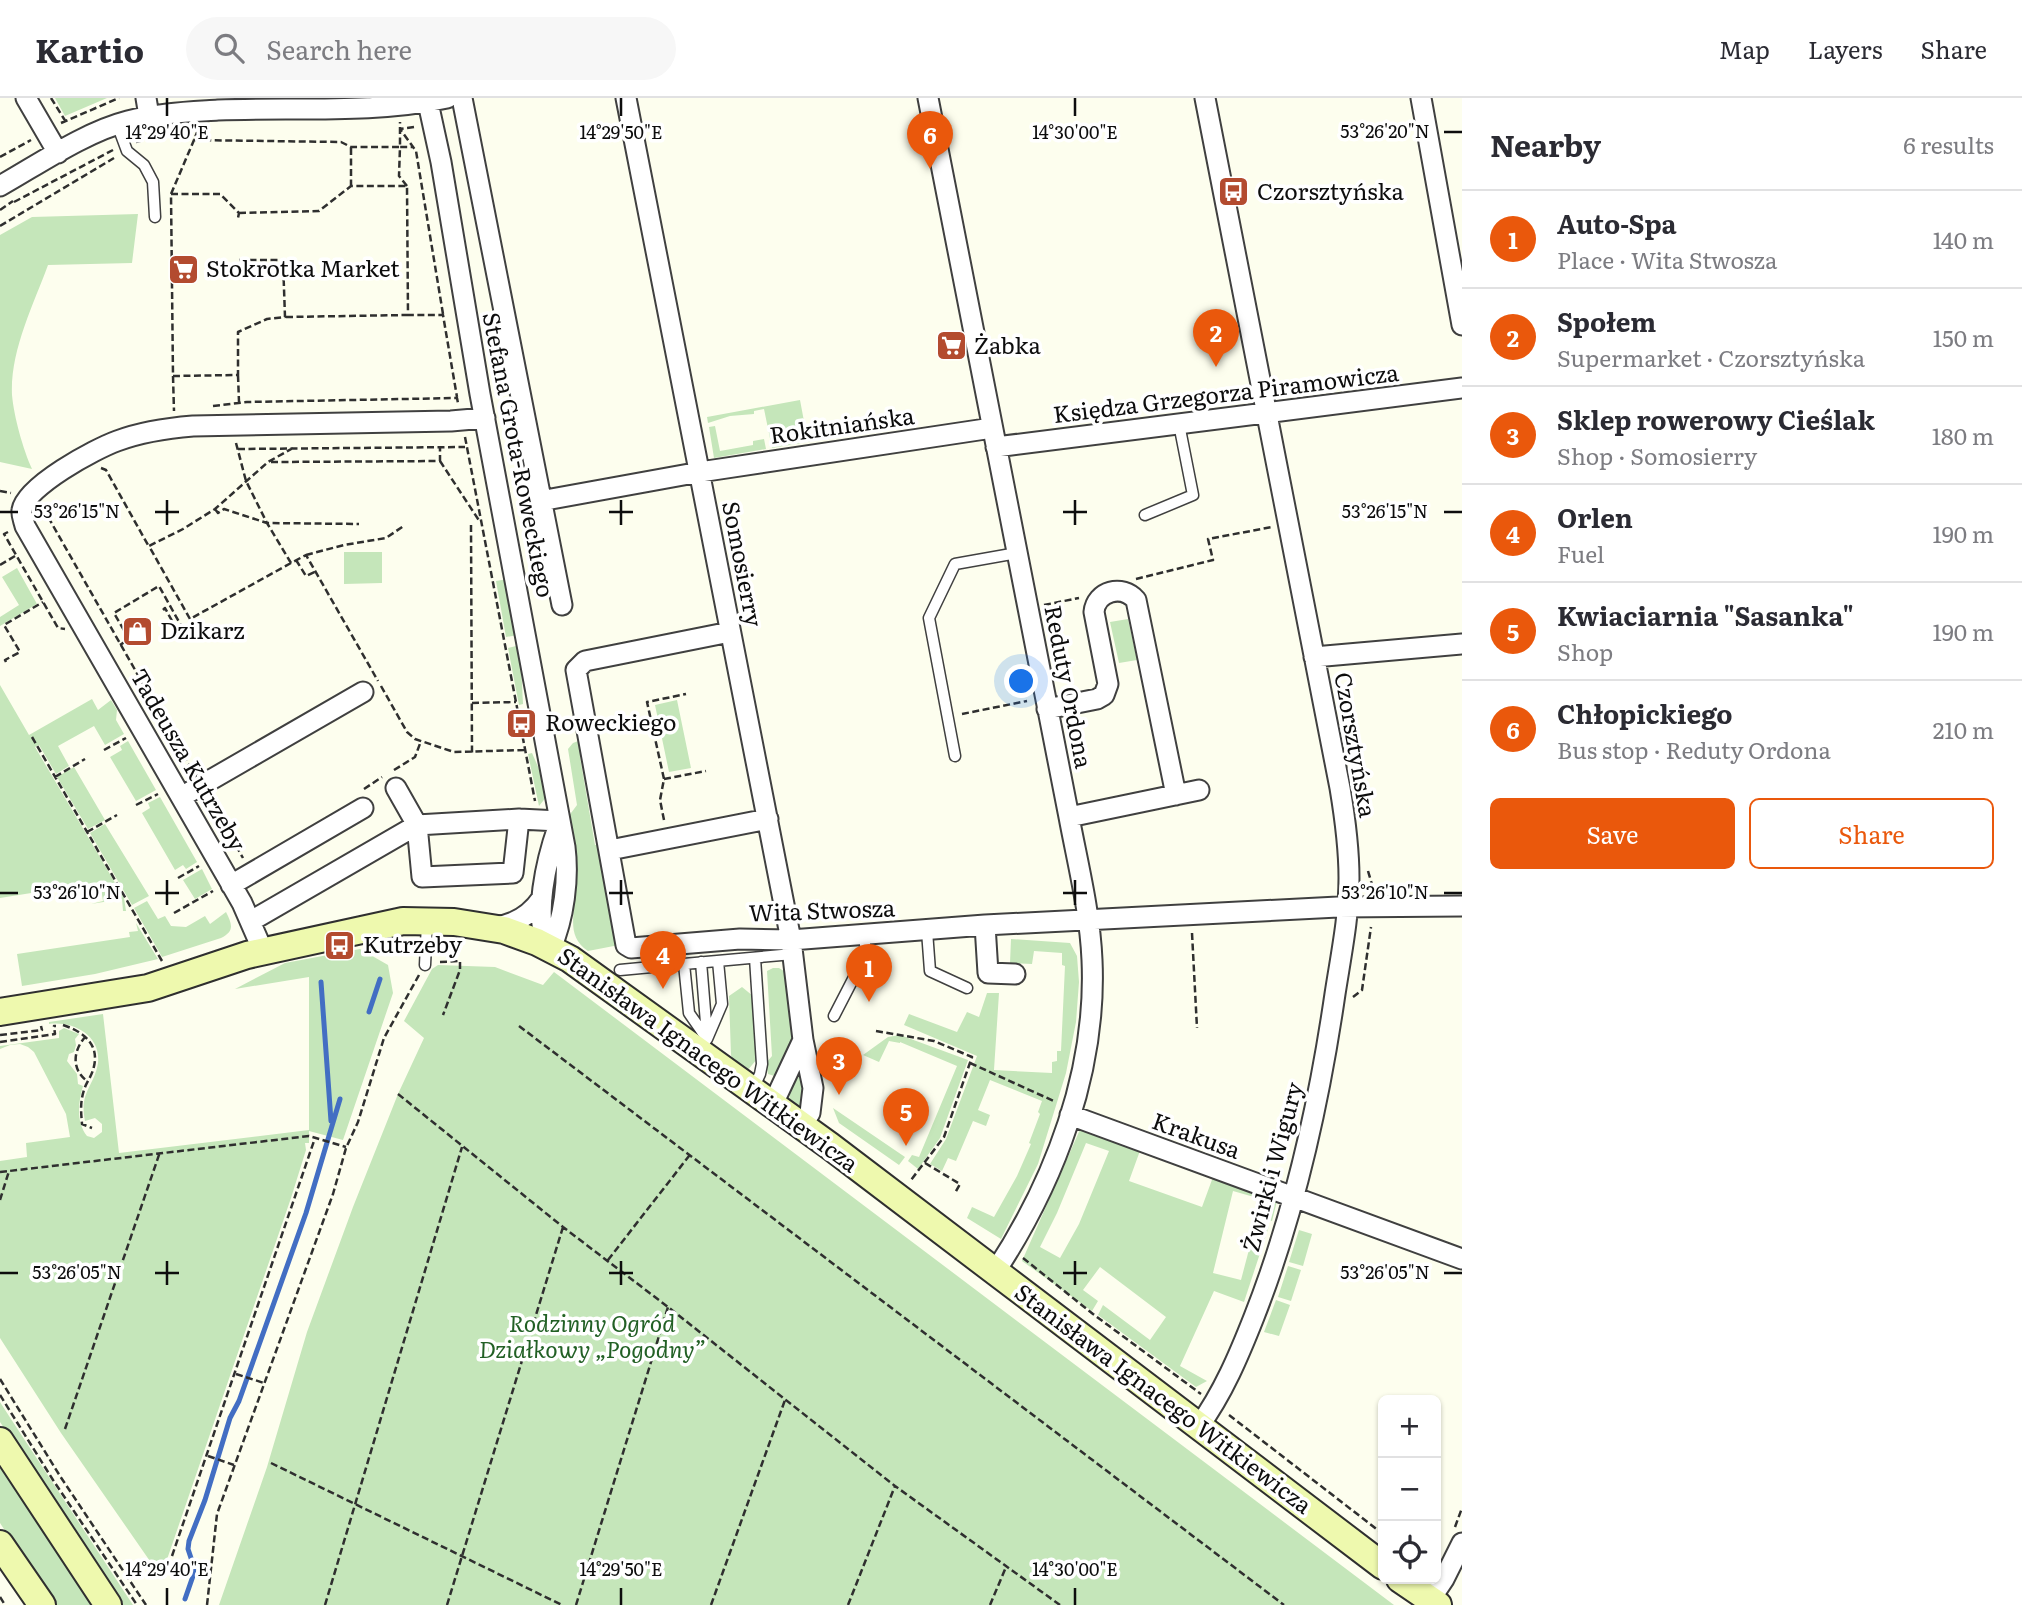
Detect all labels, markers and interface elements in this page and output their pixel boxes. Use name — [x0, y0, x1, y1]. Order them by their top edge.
search box — [186, 17, 676, 80]
text: Kartio — [35, 24, 144, 73]
icon: search — [210, 29, 248, 67]
text: Search here — [266, 29, 412, 68]
text: Map — [1719, 31, 1770, 66]
text: Layers — [1808, 31, 1882, 66]
text: Share — [1920, 31, 1987, 66]
pin: 6 — [907, 111, 953, 169]
text: 53°26'20"N — [1340, 117, 1430, 144]
text: 14°29'40"E — [125, 118, 209, 145]
text: 14°29'50"E — [580, 118, 662, 145]
text: 14°30'00"E — [1032, 118, 1118, 145]
text: Nearby — [1490, 122, 1601, 166]
text: 6 results — [1903, 127, 1994, 161]
place label: Czorsztyńska — [1257, 173, 1405, 207]
bus stop icon: Czorsztyńska — [1217, 175, 1251, 209]
text: Auto-Spa — [1557, 203, 1677, 242]
text: 1 — [1508, 222, 1518, 256]
text: 140 m — [1933, 222, 1994, 256]
text: Place · Wita Stwosza — [1557, 242, 1777, 276]
place label: Stokrotka Market — [206, 250, 400, 284]
supermarket icon: Stokrotka Market — [166, 252, 200, 286]
text: Społem — [1557, 301, 1656, 340]
street label: Stefana Grota-Roweckiego — [476, 309, 564, 600]
pin: 2 — [1193, 309, 1239, 367]
text: 2 — [1507, 320, 1519, 354]
text: 150 m — [1933, 320, 1994, 354]
place label: Żabka — [974, 327, 1041, 361]
supermarket icon: Żabka — [934, 329, 968, 363]
text: Supermarket · Czorsztyńska — [1557, 340, 1865, 374]
street label: Księdza Grzegorza Piramowicza — [1051, 354, 1401, 430]
street label: Rokitniańska — [767, 397, 917, 451]
text: Sklep rowerowy Cieślak — [1557, 399, 1875, 438]
text: 3 — [1507, 418, 1519, 452]
text: 180 m — [1932, 418, 1994, 452]
text: Shop · Somosierry — [1557, 438, 1757, 472]
text: 53°26'15"N — [34, 497, 120, 524]
text: 53°26'15"N — [1342, 497, 1428, 524]
text: Orlen — [1557, 497, 1633, 536]
street label: Somosierry — [715, 498, 773, 630]
text: 4 — [1506, 516, 1520, 550]
text: 190 m — [1932, 516, 1994, 550]
text: Fuel — [1557, 536, 1605, 570]
text: Kwiaciarnia "Sasanka" — [1557, 595, 1854, 634]
street label: Reduty Ordona — [1037, 602, 1103, 772]
place label: Dzikarz — [160, 612, 245, 646]
shop icon: Dzikarz — [120, 614, 154, 648]
text: 5 — [1507, 614, 1519, 648]
text: 190 m — [1932, 614, 1994, 648]
text: Shop — [1557, 634, 1613, 668]
street label: Tadeusza Kutrzeby — [124, 662, 256, 857]
your location — [1004, 664, 1038, 698]
street label: Czorsztyńska — [1327, 669, 1387, 821]
text: Chłopickiego — [1557, 693, 1732, 732]
place label: Roweckiego — [545, 704, 676, 738]
bus stop icon: Roweckiego — [505, 706, 539, 740]
text: 6 — [1506, 712, 1520, 746]
text: 210 m — [1933, 712, 1994, 746]
text: Bus stop · Reduty Ordona — [1557, 732, 1831, 766]
button: Save — [1490, 798, 1735, 869]
button: Share — [1749, 798, 1994, 869]
text: 53°26'10"N — [33, 878, 121, 905]
text: 53°26'10"N — [1341, 878, 1429, 905]
street label: Wita Stwosza — [748, 889, 896, 929]
place label: Kutrzeby — [363, 926, 463, 960]
bus stop icon: Kutrzeby — [323, 928, 357, 962]
pin: 4 — [640, 931, 686, 989]
street label: Stanisława Ignacego Witkiewicza — [552, 938, 867, 1179]
pin: 1 — [846, 944, 892, 1002]
pin: 3 — [816, 1037, 862, 1095]
street label: Żwirki i Wigury — [1232, 1077, 1310, 1255]
pin: 5 — [883, 1088, 929, 1146]
street label: Krakusa — [1148, 1102, 1246, 1166]
text: 53°26'05"N — [32, 1258, 122, 1285]
text: 53°26'05"N — [1340, 1258, 1430, 1285]
street label: Stanisława Ignacego Witkiewicza — [1009, 1274, 1320, 1521]
park label: Rodzinny Ogród Działkowy „Pogodny” — [479, 1305, 705, 1365]
map controls — [1378, 1395, 1441, 1584]
button: + — [1378, 1395, 1441, 1458]
button: − — [1378, 1458, 1441, 1521]
button: locate — [1378, 1521, 1441, 1584]
text: 14°29'40"E — [125, 1555, 209, 1582]
text: 14°29'50"E — [580, 1555, 662, 1582]
text: 14°30'00"E — [1032, 1555, 1118, 1582]

